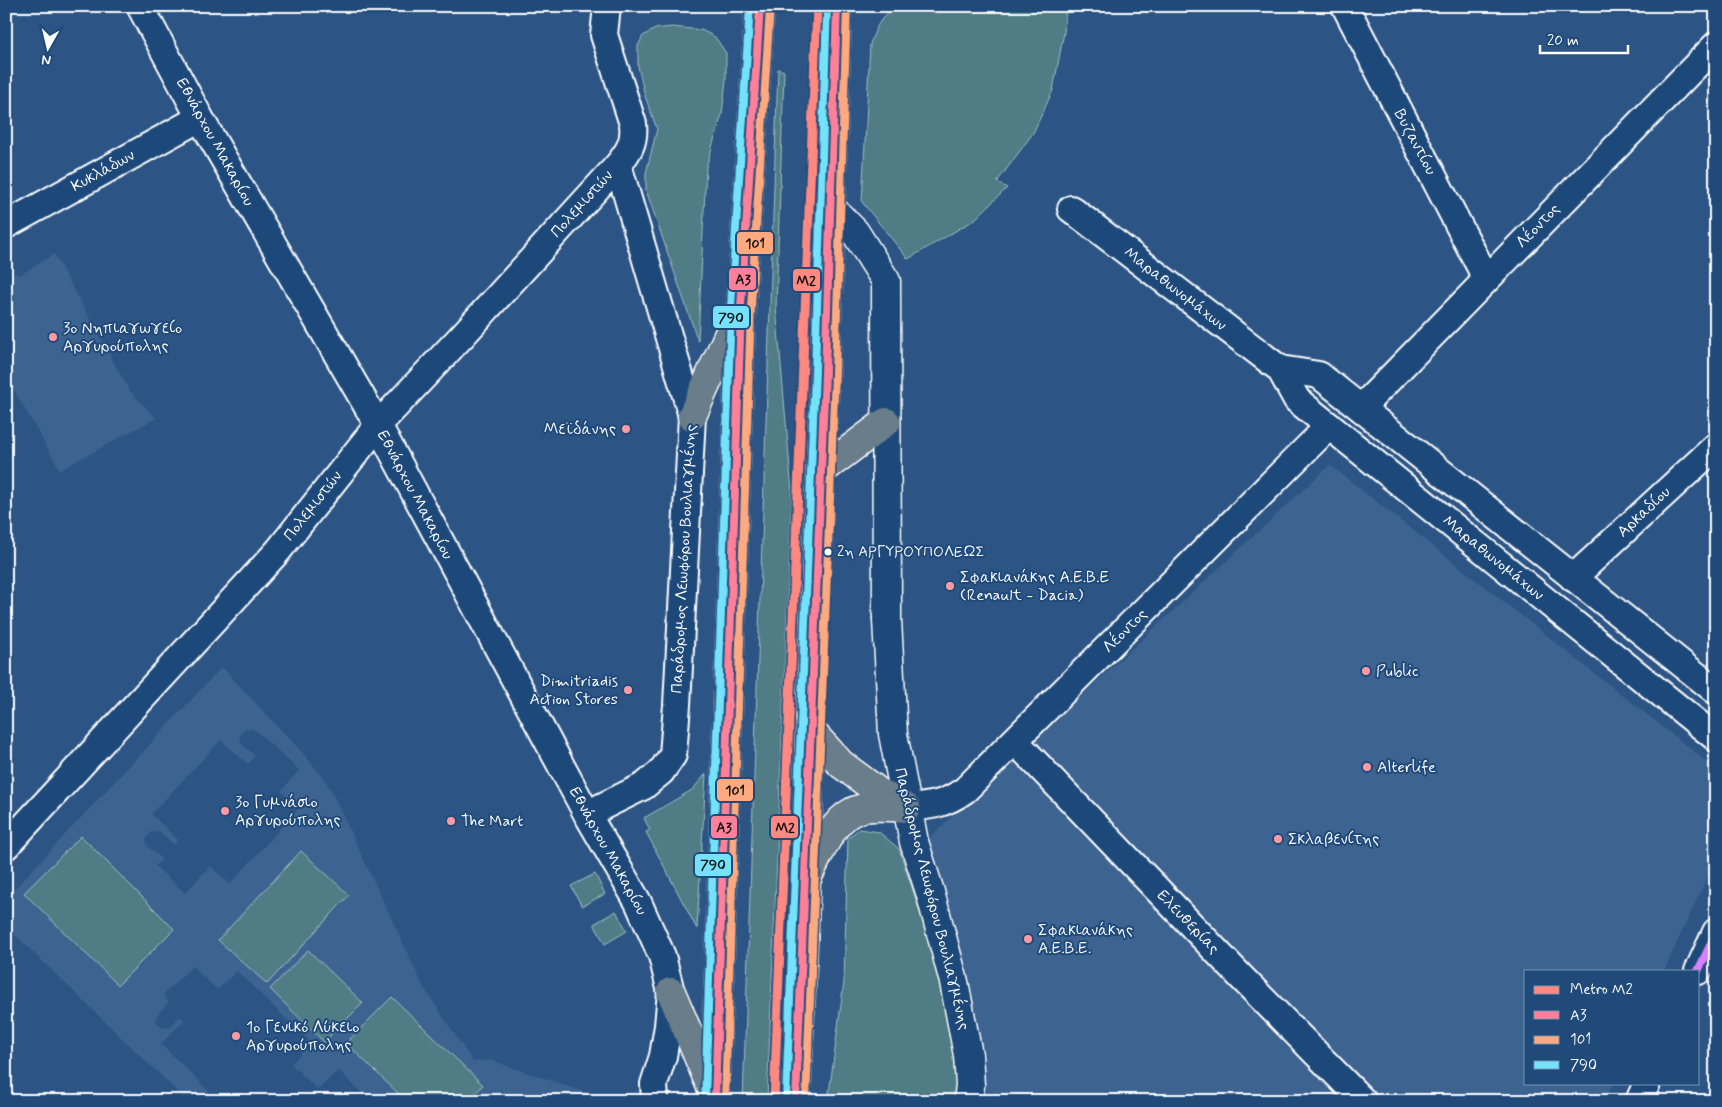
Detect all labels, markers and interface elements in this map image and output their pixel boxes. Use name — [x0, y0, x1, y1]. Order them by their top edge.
north arrow — [22, 22, 72, 72]
scale bar — [1540, 22, 1627, 54]
text: 20 m — [1547, 31, 1579, 51]
text: N — [40, 50, 52, 69]
street label: Εθνάρχου Μακαρίου — [171, 74, 259, 210]
street label: Βυζαντίου — [1389, 105, 1441, 179]
street label: Κυκλάδων — [68, 145, 138, 197]
street label: Πολεμιστών — [546, 166, 618, 242]
street label: Λέοντος — [1511, 198, 1565, 253]
line badge: 101 — [736, 231, 774, 255]
text: 101 — [745, 235, 765, 253]
street label: Μαραθωνομάχων — [1119, 242, 1231, 336]
line badge: Α3 — [728, 267, 757, 291]
line badge: Μ2 — [792, 268, 821, 292]
text: Α3 — [735, 271, 751, 289]
text: Μ2 — [796, 272, 816, 290]
line badge: 790 — [712, 305, 750, 329]
text: 790 — [718, 309, 744, 327]
place label: 3ο Νηπιαγωγείο Αργυρούπολης — [63, 318, 182, 357]
marker: 3ο Νηπιαγωγείο Αργυρούπολης — [47, 331, 59, 343]
place label: Μεϊδάνης — [544, 419, 616, 440]
marker: Μεϊδάνης — [620, 423, 632, 435]
street label: Παράδρομος Λεωφόρου Βουλιαγμένης — [665, 424, 702, 694]
street label: Εθνάρχου Μακαρίου — [372, 427, 458, 563]
street label: Πολεμιστών — [279, 467, 347, 545]
street label: Αρκαδίου — [1613, 482, 1675, 542]
street label: Μαραθωνομάχων — [1438, 510, 1548, 606]
place label: 2η ΑΡΓΥΡΟΥΠΟΛΕΩΣ — [837, 542, 985, 562]
marker: 2η ΑΡΓΥΡΟΥΠΟΛΕΩΣ — [823, 547, 833, 557]
place label: Σφακιανάκης Α.Ε.Β.Ε (Renault - Dacia) — [960, 567, 1109, 606]
marker: Σφακιανάκης Α.Ε.Β.Ε (Renault - Dacia) — [944, 580, 956, 592]
street label: Λέοντος — [1097, 603, 1152, 658]
place label: Public — [1376, 661, 1419, 682]
marker: Public — [1360, 665, 1372, 677]
place label: Dimitriadis Action Stores — [530, 671, 618, 710]
marker: Dimitriadis Action Stores — [622, 684, 634, 696]
place label: Alterlife — [1377, 757, 1436, 778]
marker: Alterlife — [1361, 761, 1373, 773]
street label: Παράδρομος Λεωφόρου Βουλιαγμένης — [889, 765, 976, 1032]
line badge: 101 — [716, 778, 754, 802]
text: 101 — [725, 782, 745, 800]
street label: Εθνάρχου Μακαρίου — [564, 783, 652, 919]
place label: 3ο Γυμνάσιο Αργυρούπολης — [235, 792, 341, 831]
marker: 3ο Γυμνάσιο Αργυρούπολης — [219, 805, 231, 817]
place label: The Mart — [461, 811, 523, 832]
marker: The Mart — [445, 815, 457, 827]
line badge: Α3 — [710, 815, 738, 839]
line badge: Μ2 — [770, 815, 799, 839]
text: Α3 — [716, 819, 732, 837]
text: Μ2 — [775, 819, 795, 837]
place label: Σκλαβενίτης — [1288, 829, 1379, 850]
marker: Σκλαβενίτης — [1272, 833, 1284, 845]
line badge: 790 — [694, 853, 732, 877]
text: 790 — [700, 856, 726, 874]
street label: Ελευθερίας — [1152, 885, 1224, 959]
place label: Σφακιανάκης Α.Ε.Β.Ε. — [1038, 920, 1133, 959]
marker: Σφακιανάκης Α.Ε.Β.Ε. — [1022, 933, 1034, 945]
legend — [1524, 970, 1700, 1084]
text: Metro Μ2 — [1570, 980, 1633, 1000]
text: Α3 — [1570, 1006, 1587, 1026]
place label: 1ο Γενικό Λύκειο Αργυρούπολης — [246, 1017, 360, 1056]
marker: 1ο Γενικό Λύκειο Αργυρούπολης — [230, 1030, 242, 1042]
text: 101 — [1570, 1030, 1591, 1050]
text: 790 — [1570, 1056, 1597, 1076]

